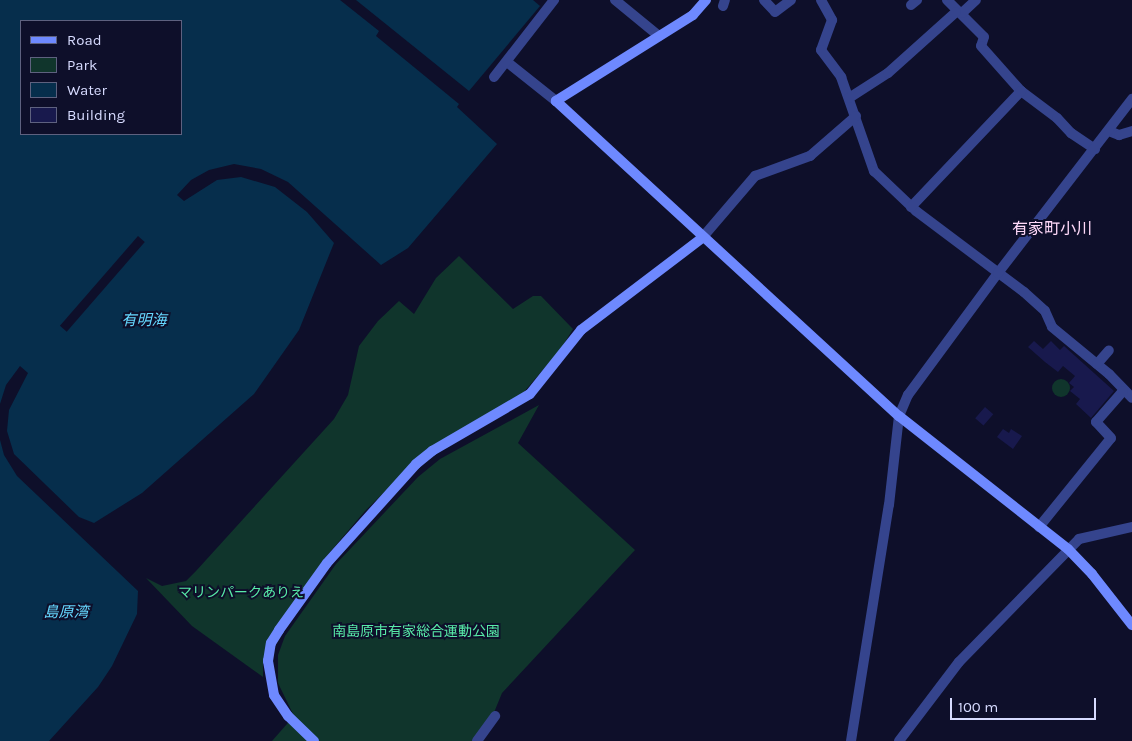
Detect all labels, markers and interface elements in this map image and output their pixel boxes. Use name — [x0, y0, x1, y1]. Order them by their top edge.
legend — [20, 20, 182, 135]
text: Road — [67, 31, 102, 49]
text: Park — [67, 56, 97, 74]
text: Water — [67, 81, 107, 99]
text: Building — [67, 106, 125, 124]
district label: 有家町小川 — [1012, 219, 1092, 239]
water label: 有明海 — [122, 312, 166, 330]
park label: マリンパークありえ — [178, 585, 304, 601]
water label: 島原湾 — [44, 604, 88, 622]
park label: 南島原市有家総合運動公園 — [332, 624, 500, 640]
scale bar — [952, 688, 1098, 720]
text: 100 m — [958, 698, 998, 716]

